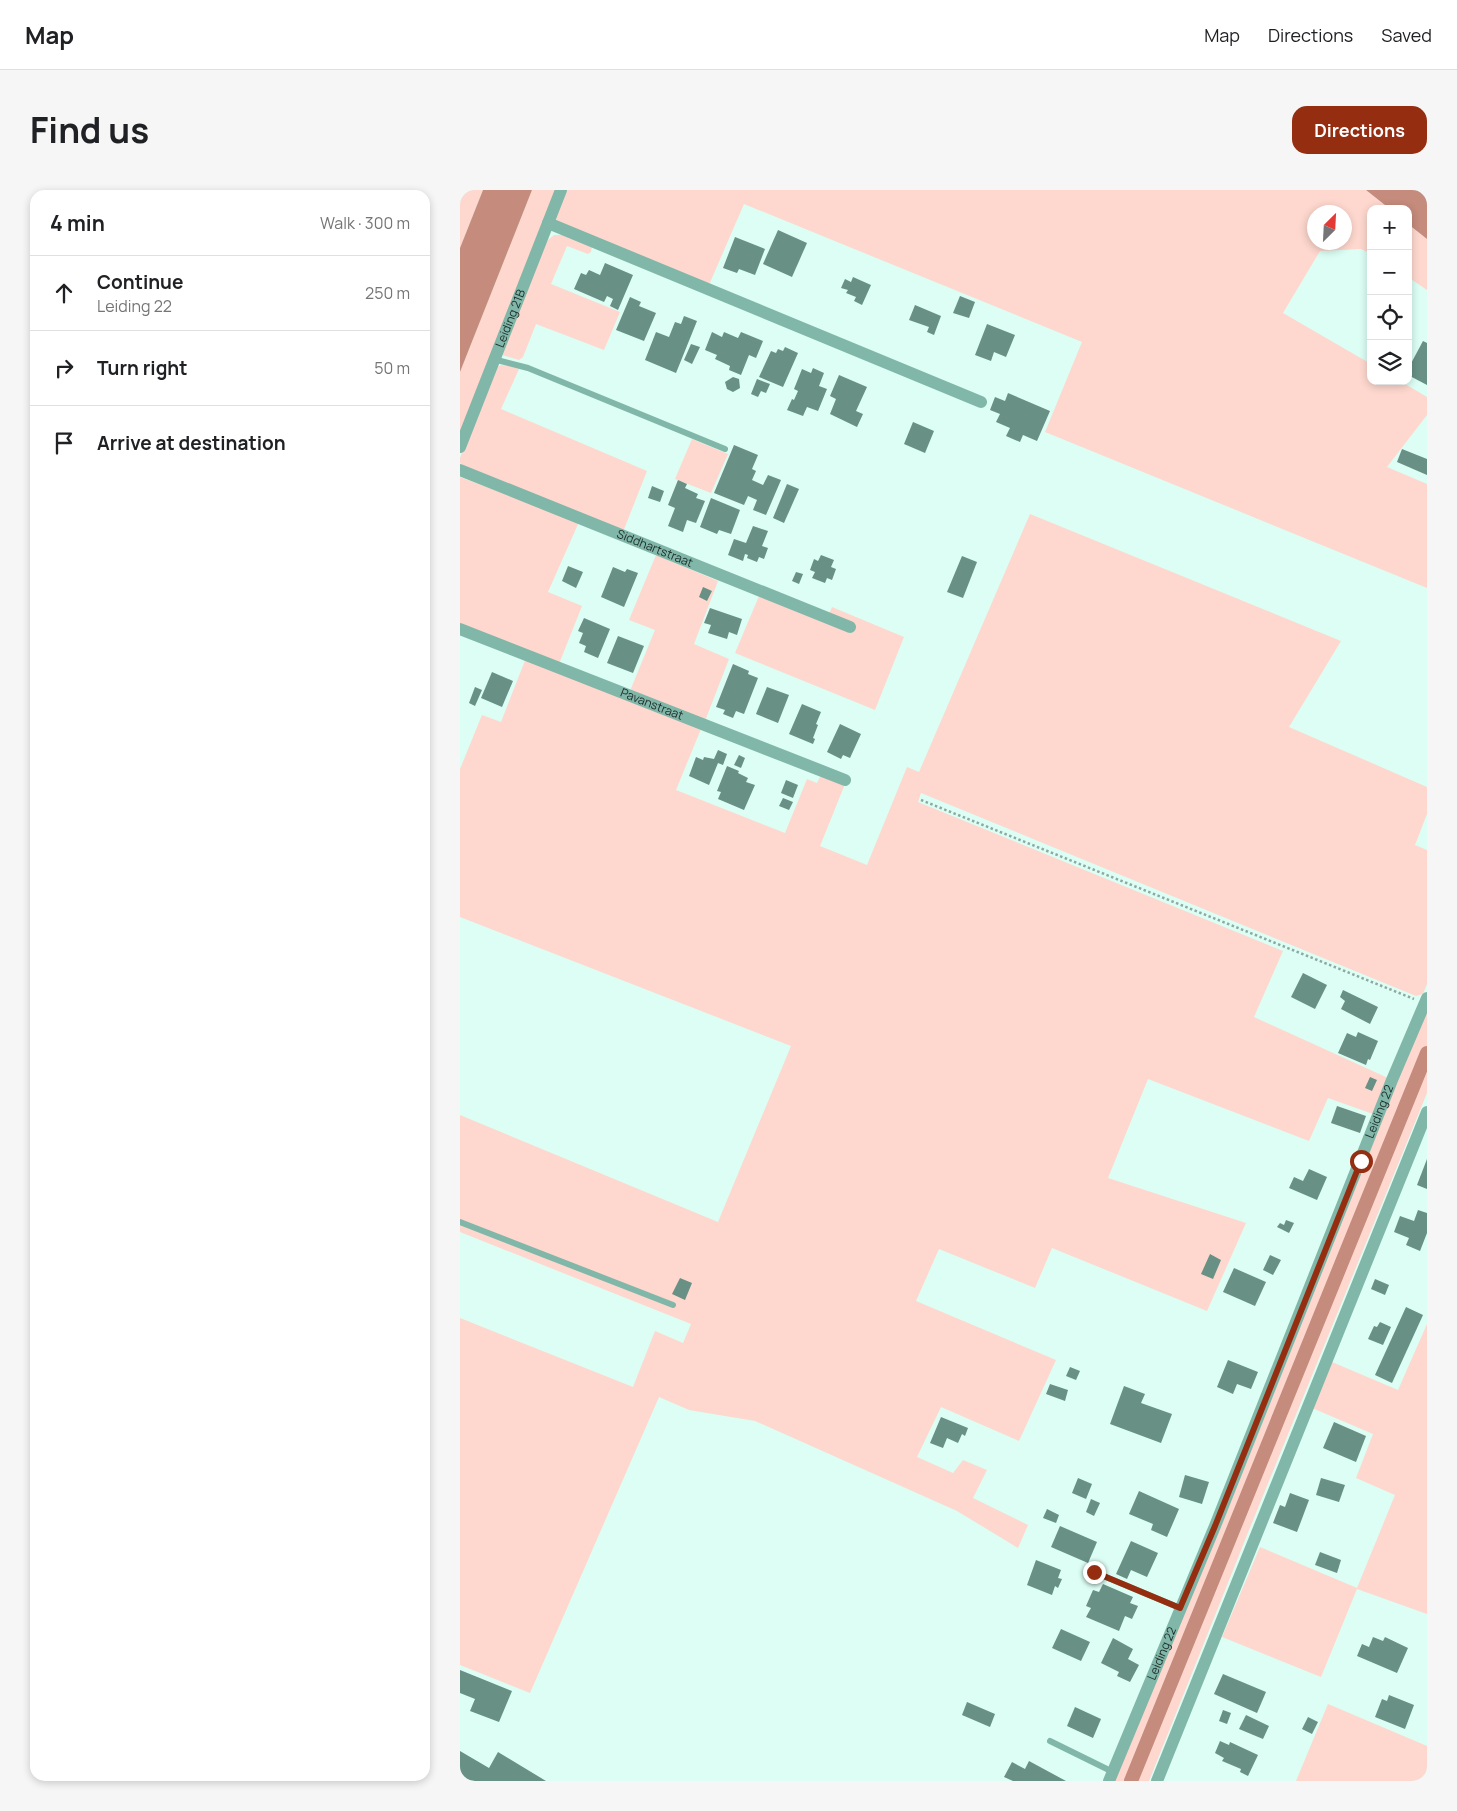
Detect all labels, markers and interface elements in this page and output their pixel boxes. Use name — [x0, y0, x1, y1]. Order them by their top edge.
text: Map — [25, 18, 74, 51]
text: Map — [1204, 23, 1240, 47]
text: Directions — [1268, 23, 1353, 47]
text: Saved — [1381, 23, 1432, 47]
text: Find us — [30, 106, 149, 154]
button: Directions — [1292, 106, 1427, 154]
north arrow — [1307, 205, 1352, 250]
map controls — [1367, 205, 1412, 385]
button: + — [1367, 205, 1412, 250]
text: 4 min — [50, 209, 105, 237]
text: Walk · 300 m — [320, 212, 410, 234]
button: − — [1367, 250, 1412, 295]
text: Continue — [97, 269, 183, 295]
icon: ahead — [50, 279, 78, 307]
text: 250 m — [365, 282, 410, 304]
street label: Leiding 21B — [491, 287, 529, 350]
text: Leiding 22 — [97, 295, 172, 317]
button: locate — [1367, 295, 1412, 340]
button: layers — [1367, 340, 1412, 385]
icon: right — [50, 354, 78, 382]
text: Turn right — [97, 355, 187, 381]
text: 50 m — [374, 357, 410, 379]
icon: arrive — [50, 429, 78, 457]
text: Arrive at destination — [97, 430, 286, 456]
street label: Siddhartstraat — [614, 525, 696, 571]
street label: Pavanstraat — [618, 684, 686, 724]
street label: Leiding 22 — [1361, 1082, 1397, 1141]
route start — [1350, 1150, 1373, 1173]
route end — [1083, 1561, 1106, 1584]
street label: Leiding 22 — [1143, 1624, 1180, 1683]

